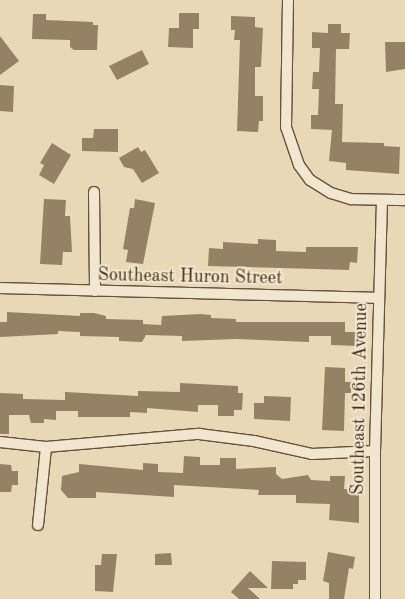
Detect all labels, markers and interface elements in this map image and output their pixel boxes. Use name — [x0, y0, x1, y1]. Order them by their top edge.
street label: Southeast Huron Street — [97, 265, 283, 289]
street label: Southeast 126th Avenue — [348, 303, 372, 495]

